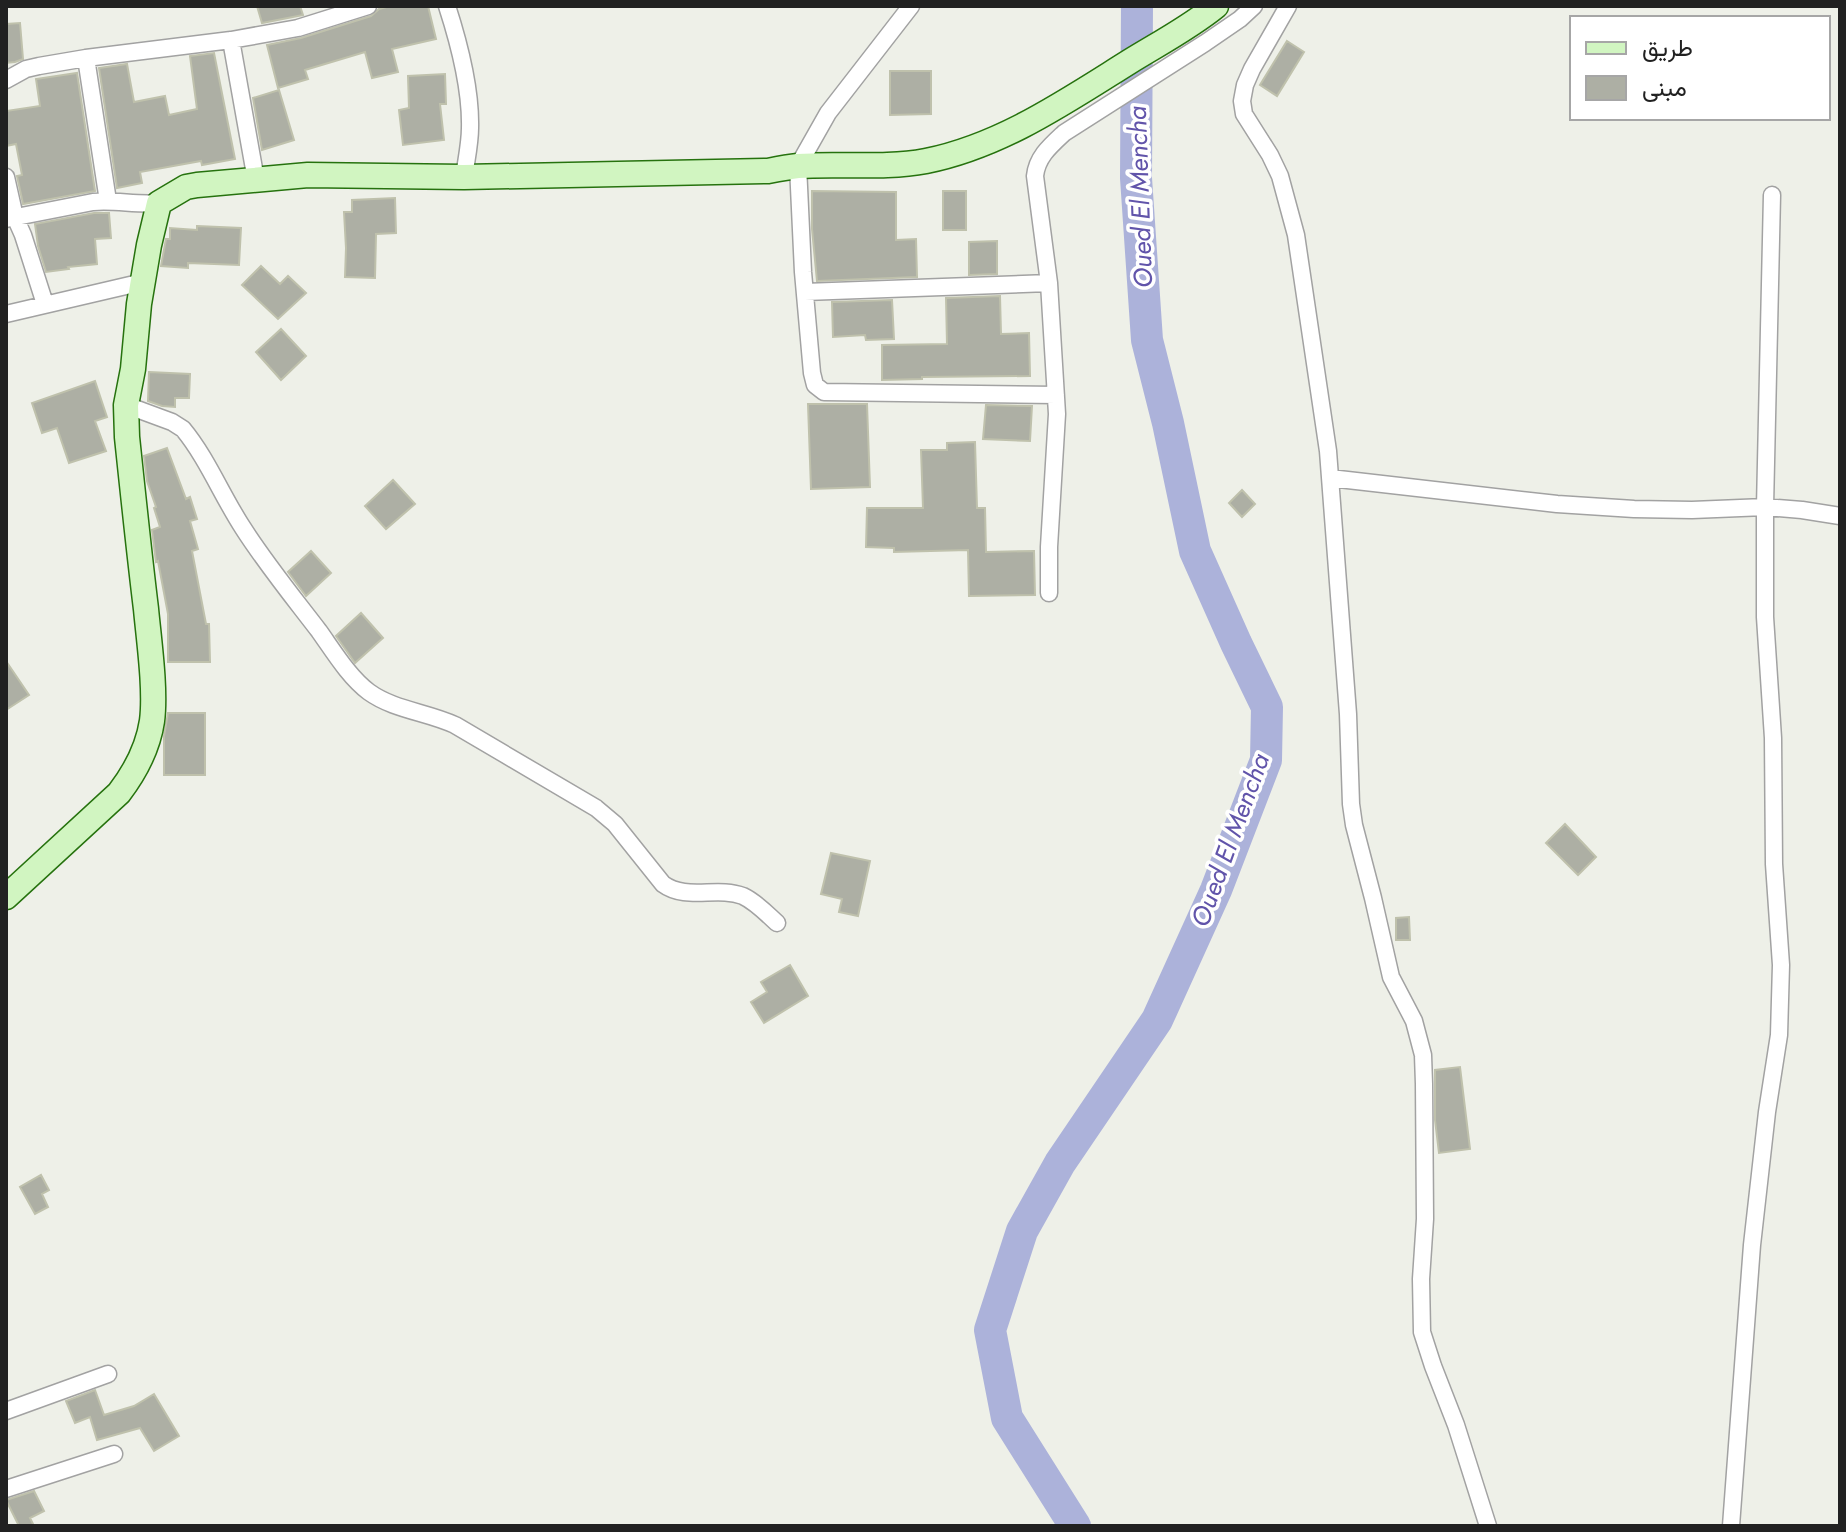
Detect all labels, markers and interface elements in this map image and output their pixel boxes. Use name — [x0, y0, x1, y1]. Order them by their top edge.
legend — [1570, 16, 1830, 120]
text: طريق — [1642, 30, 1693, 65]
text: مبنى — [1642, 70, 1687, 105]
water label: Oued El Mencha — [1118, 105, 1162, 289]
water label: Oued El Mencha — [1181, 747, 1279, 932]

